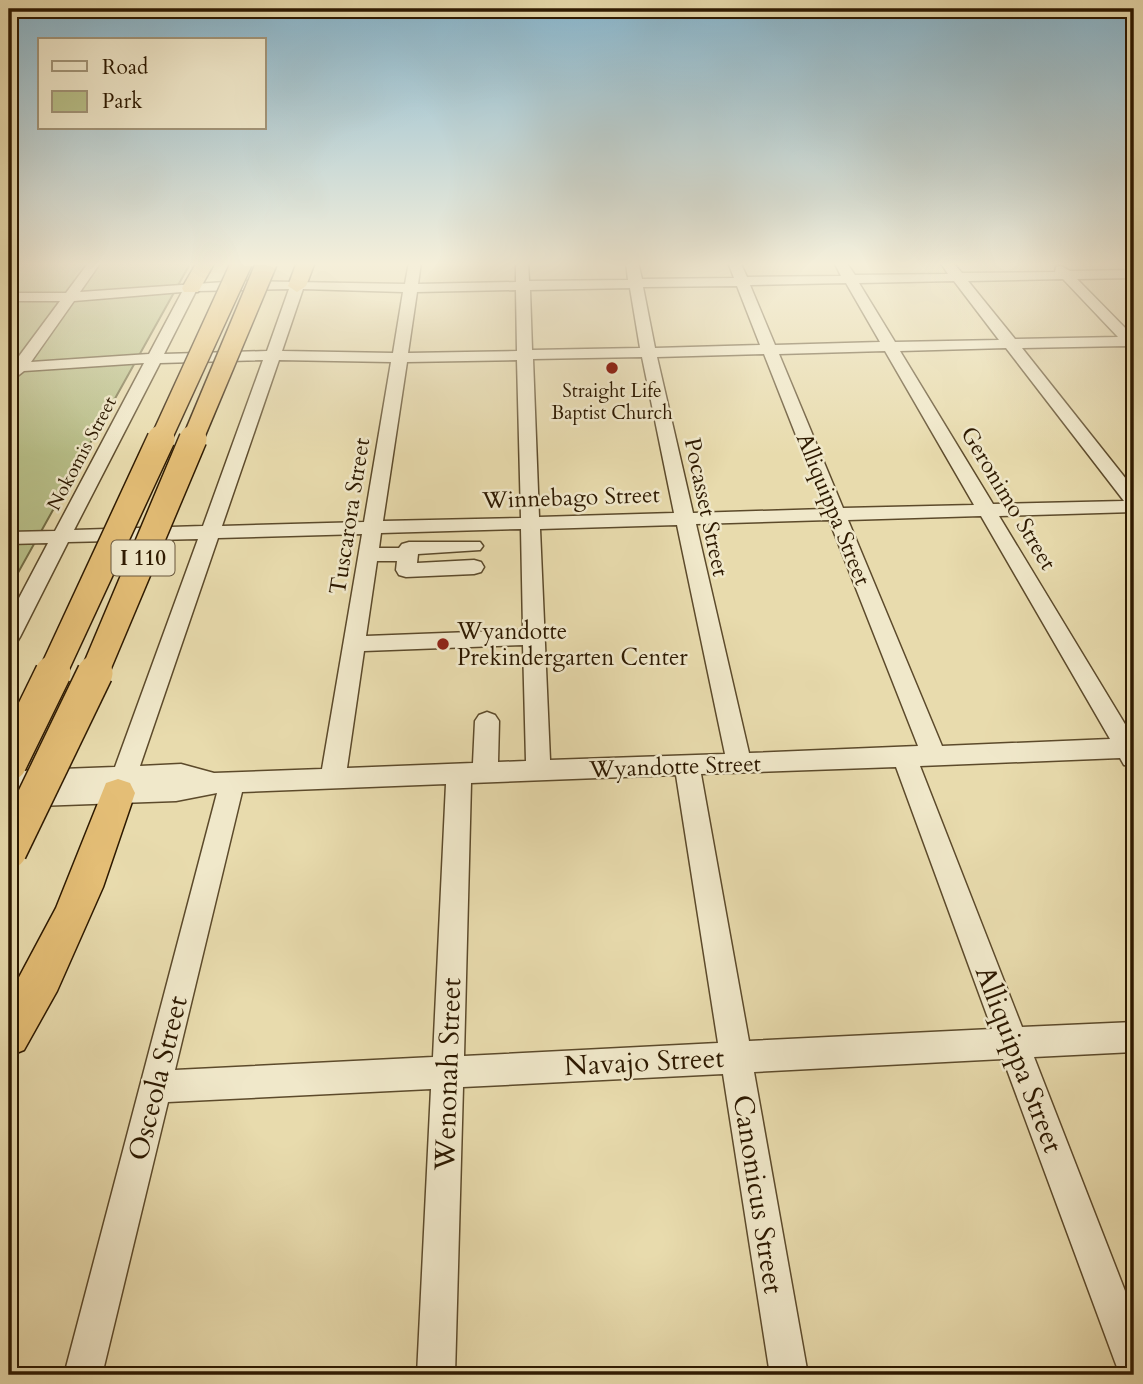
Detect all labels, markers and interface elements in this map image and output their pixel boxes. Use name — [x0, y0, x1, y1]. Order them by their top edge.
legend — [38, 38, 266, 130]
text: Road — [102, 53, 148, 82]
text: Park — [102, 87, 143, 116]
marker: Straight Life Baptist Church — [604, 360, 620, 376]
place label: Straight Life Baptist Church — [551, 378, 673, 426]
street label: Nokomis Street — [41, 392, 123, 515]
street label: Geronimo Street — [953, 421, 1064, 576]
street label: Alliquippa Street — [789, 428, 878, 590]
street label: Tuscarora Street — [322, 435, 377, 597]
street label: Pocasset Street — [677, 435, 736, 579]
street label: Winnebago Street — [481, 479, 660, 516]
road number: I 110 — [111, 540, 174, 576]
place label: Wyandotte Prekindergarten Center — [456, 616, 688, 673]
marker: Wyandotte Prekindergarten Center — [435, 636, 451, 652]
street label: Wyandotte Street — [588, 748, 761, 785]
street label: Alliquippa Street — [966, 961, 1072, 1158]
street label: Wenonah Street — [426, 977, 470, 1172]
street label: Osceola Street — [119, 992, 197, 1164]
street label: Navajo Street — [563, 1039, 725, 1085]
street label: Canonicus Street — [724, 1092, 793, 1296]

